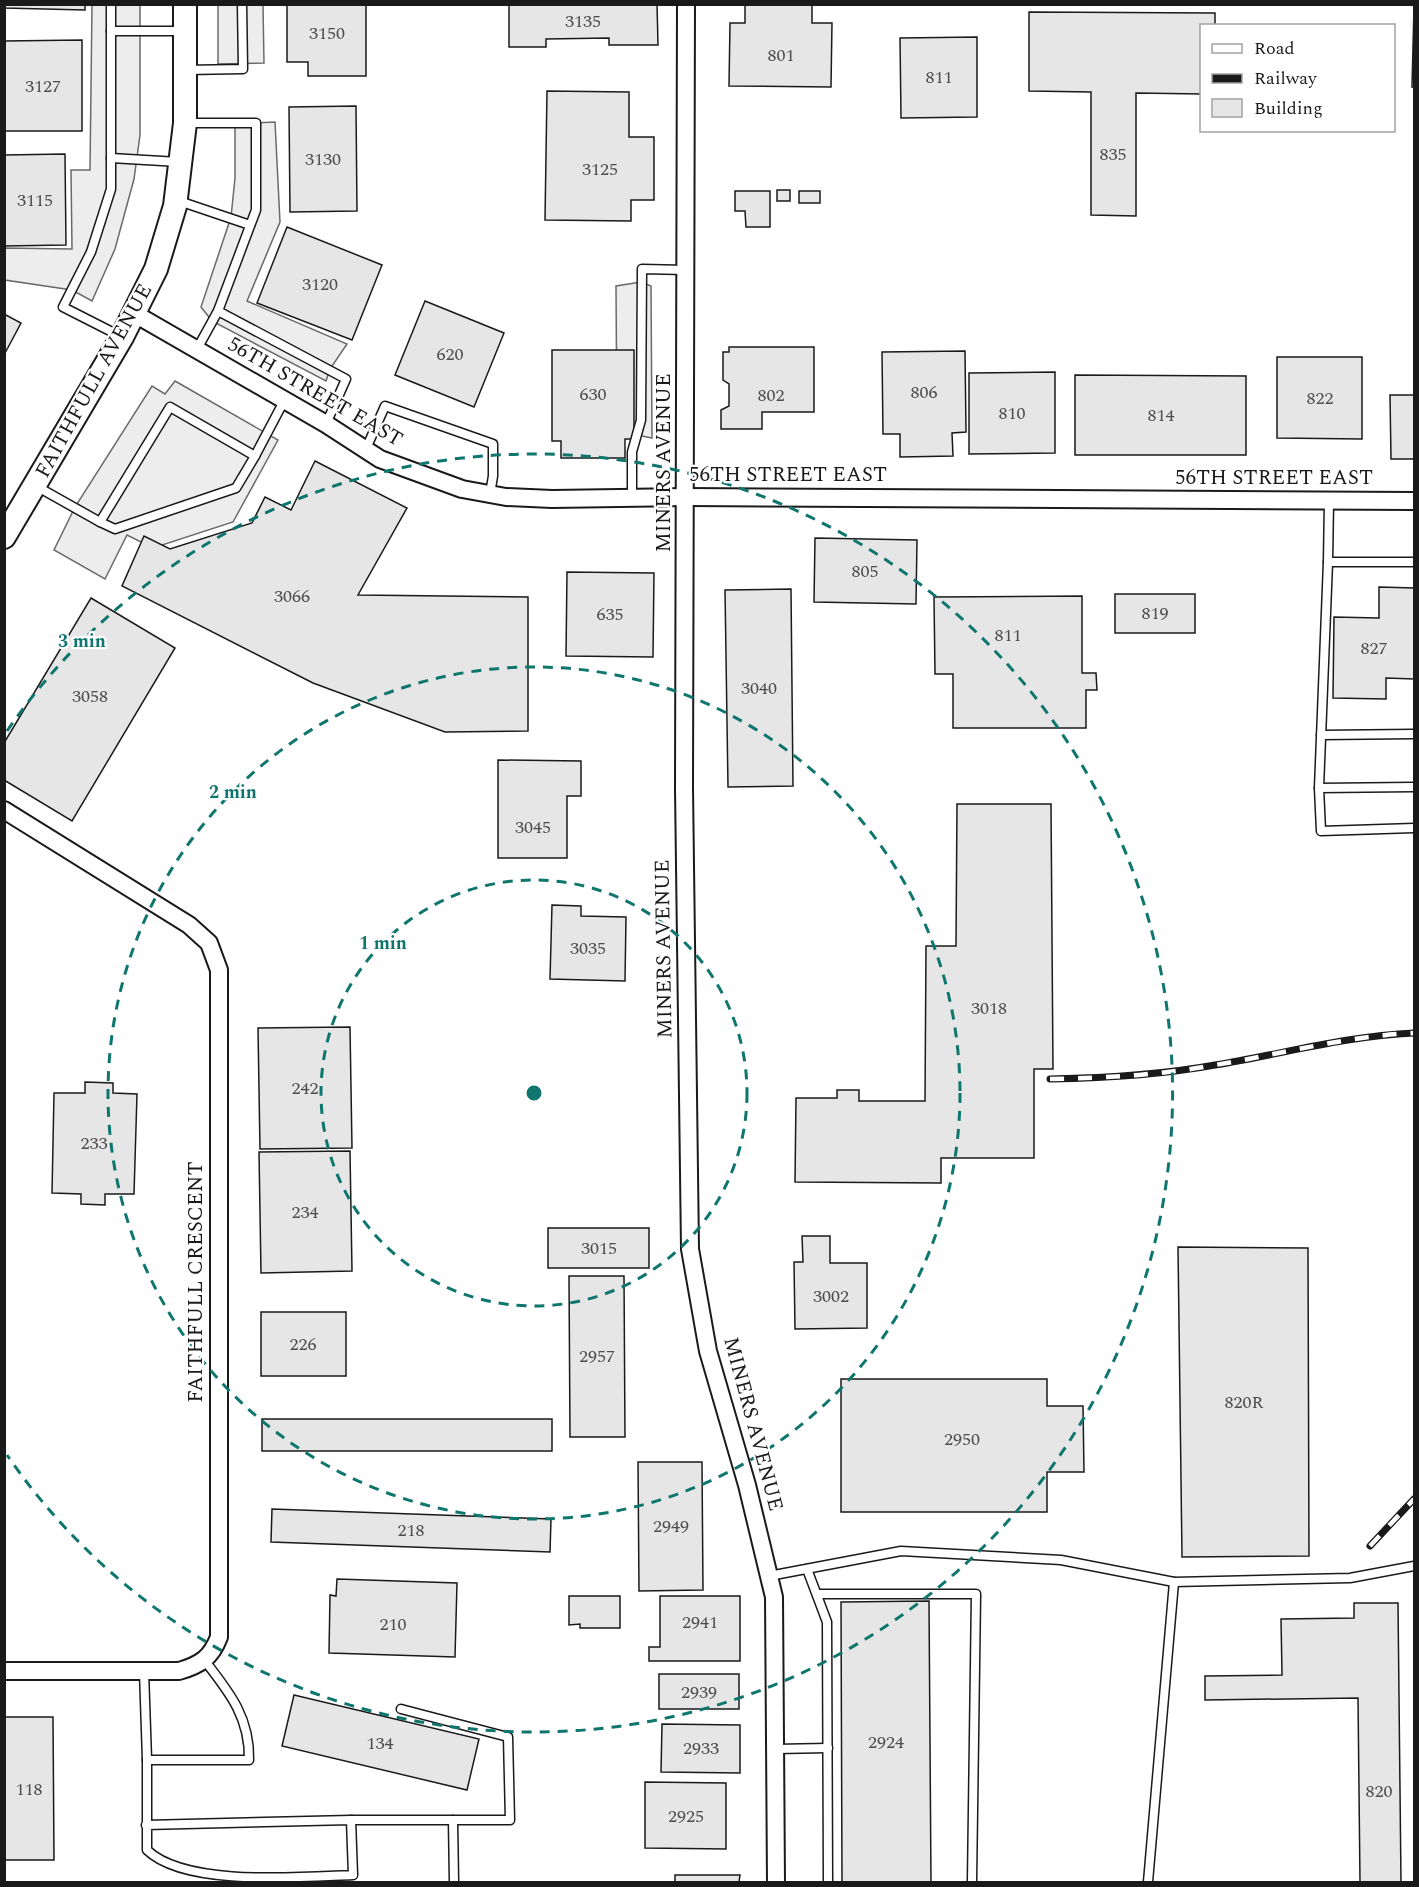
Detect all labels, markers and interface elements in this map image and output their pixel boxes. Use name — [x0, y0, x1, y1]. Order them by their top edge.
house number: 3135 — [565, 8, 601, 35]
house number: 3150 — [309, 20, 345, 47]
legend — [1200, 24, 1395, 132]
text: Road — [1254, 35, 1295, 62]
house number: 801 — [768, 42, 795, 69]
house number: 811 — [926, 64, 953, 91]
text: Railway — [1254, 65, 1318, 92]
house number: 3127 — [25, 73, 61, 100]
text: Building — [1254, 95, 1323, 122]
house number: 835 — [1100, 141, 1127, 168]
house number: 3130 — [305, 146, 341, 173]
house number: 3125 — [582, 156, 618, 183]
house number: 3115 — [17, 187, 53, 214]
house number: 3120 — [302, 271, 338, 298]
street label: FAITHFULL AVENUE — [27, 278, 161, 484]
street label: 56TH STREET EAST — [221, 329, 409, 455]
house number: 620 — [437, 341, 464, 368]
street label: MINERS AVENUE — [648, 373, 680, 553]
house number: 806 — [911, 379, 938, 406]
house number: 630 — [580, 381, 607, 408]
house number: 802 — [758, 382, 785, 409]
house number: 822 — [1307, 385, 1334, 412]
house number: 810 — [999, 400, 1026, 427]
house number: 814 — [1148, 402, 1175, 429]
street label: 56TH STREET EAST — [689, 459, 887, 491]
street label: 56TH STREET EAST — [1175, 462, 1373, 494]
house number: 805 — [852, 558, 879, 585]
house number: 3066 — [274, 583, 310, 610]
house number: 819 — [1142, 600, 1169, 627]
house number: 635 — [597, 601, 624, 628]
house number: 811 — [995, 622, 1022, 649]
text: 3 min — [58, 628, 106, 655]
house number: 827 — [1361, 635, 1388, 662]
house number: 3040 — [741, 675, 777, 702]
house number: 3058 — [72, 683, 108, 710]
text: 2 min — [209, 779, 257, 806]
house number: 3045 — [515, 814, 551, 841]
street label: MINERS AVENUE — [646, 859, 682, 1039]
text: 1 min — [359, 930, 407, 957]
house number: 3035 — [570, 935, 606, 962]
house number: 3018 — [971, 995, 1007, 1022]
house number: 242 — [292, 1075, 319, 1102]
centre of rings — [524, 1083, 544, 1103]
house number: 233 — [81, 1130, 108, 1157]
street label: FAITHFULL CRESCENT — [180, 1161, 212, 1403]
house number: 234 — [292, 1199, 319, 1226]
house number: 3015 — [581, 1235, 617, 1262]
house number: 3002 — [813, 1283, 849, 1310]
house number: 226 — [290, 1331, 317, 1358]
street label: MINERS AVENUE — [714, 1333, 792, 1515]
house number: 2957 — [579, 1343, 615, 1370]
house number: 820R — [1225, 1389, 1264, 1416]
house number: 2950 — [944, 1426, 980, 1453]
house number: 2949 — [653, 1513, 689, 1540]
house number: 218 — [398, 1517, 425, 1544]
house number: 2941 — [682, 1609, 718, 1636]
house number: 210 — [380, 1611, 407, 1638]
house number: 2939 — [681, 1679, 717, 1706]
house number: 2924 — [868, 1729, 904, 1756]
house number: 134 — [367, 1730, 394, 1757]
house number: 2933 — [683, 1735, 719, 1762]
house number: 118 — [16, 1776, 43, 1803]
house number: 820 — [1366, 1778, 1393, 1805]
house number: 2925 — [668, 1803, 704, 1830]

